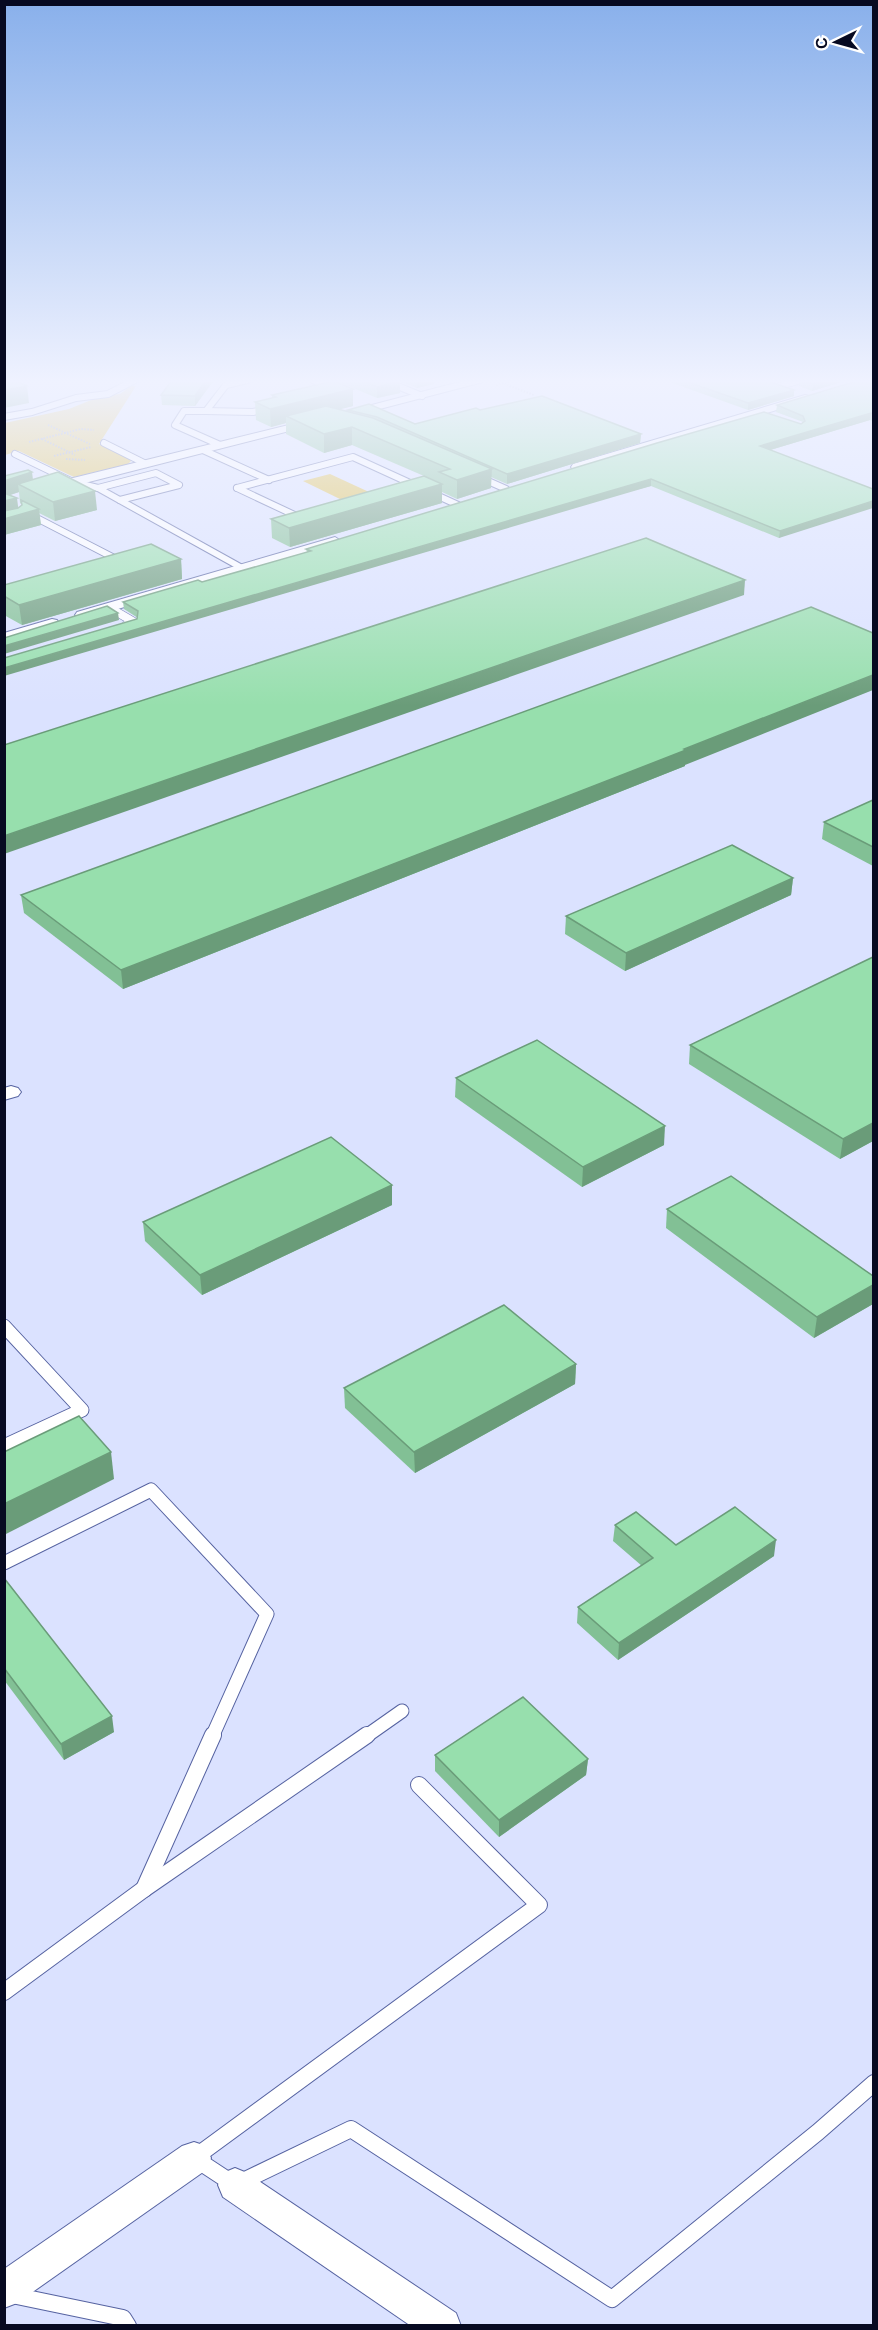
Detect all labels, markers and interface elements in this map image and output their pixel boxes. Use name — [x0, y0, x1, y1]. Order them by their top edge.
north arrow — [806, 12, 866, 72]
text: С — [811, 36, 831, 50]

